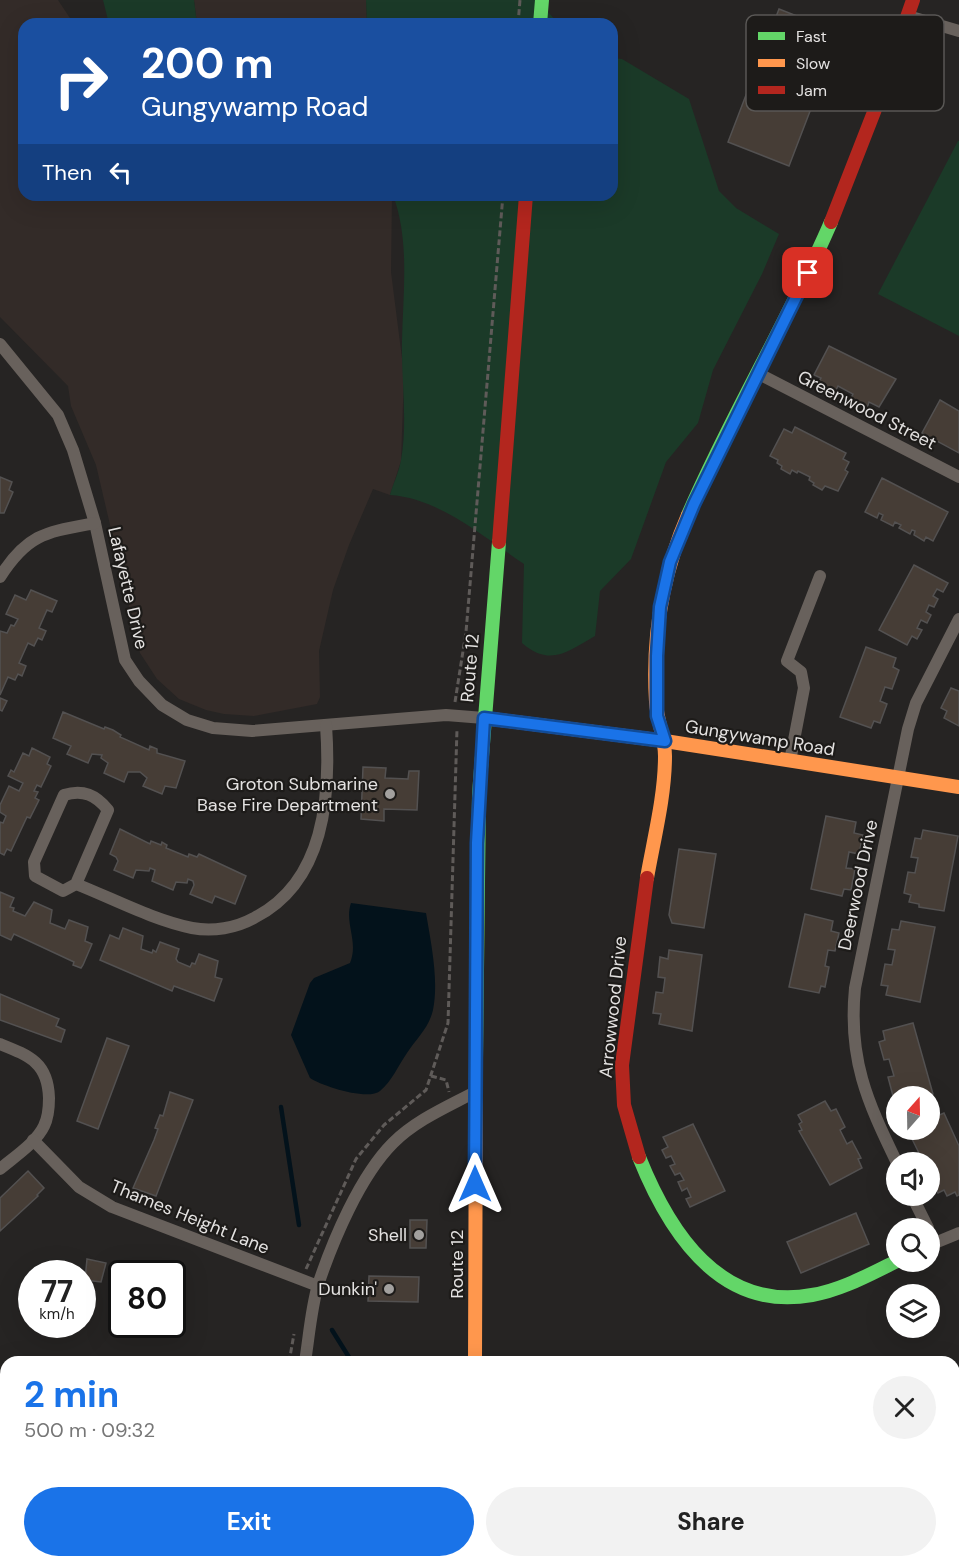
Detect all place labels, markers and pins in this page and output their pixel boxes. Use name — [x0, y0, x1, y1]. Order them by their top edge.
pin — [782, 247, 833, 298]
place label: Groton Submarine Base Fire Department — [197, 772, 378, 817]
marker: Groton Submarine Base Fire Department — [383, 787, 397, 801]
place label: Shell — [368, 1223, 407, 1247]
marker: Shell — [412, 1228, 426, 1242]
place label: Dunkin' — [318, 1277, 377, 1301]
marker: Dunkin' — [382, 1282, 396, 1296]

